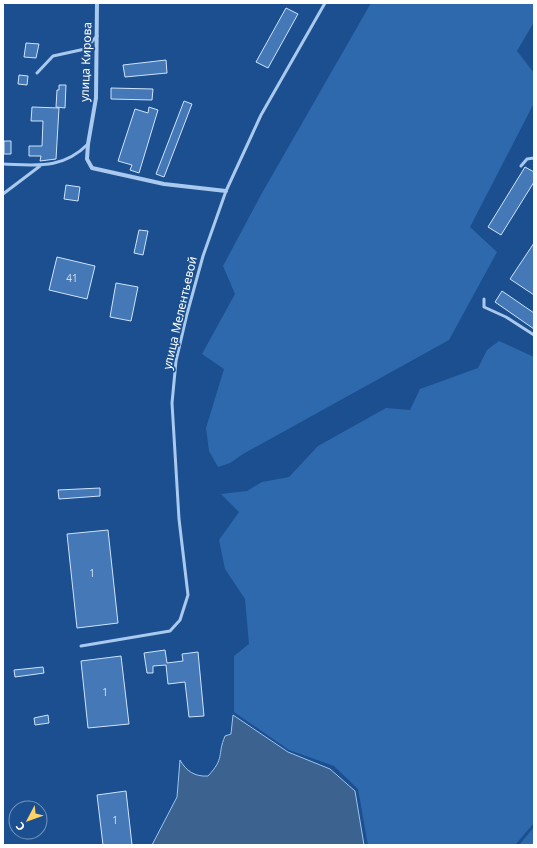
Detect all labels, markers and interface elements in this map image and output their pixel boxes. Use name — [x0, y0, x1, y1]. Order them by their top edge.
street label: улица Кирова — [76, 22, 95, 102]
street label: улица Мелентьевой — [158, 255, 201, 371]
house number: 41 — [66, 271, 78, 285]
house number: 1 — [89, 566, 95, 580]
house number: 1 — [102, 685, 108, 699]
north arrow — [8, 800, 48, 840]
house number: 1 — [112, 813, 118, 827]
text: С — [12, 819, 28, 834]

